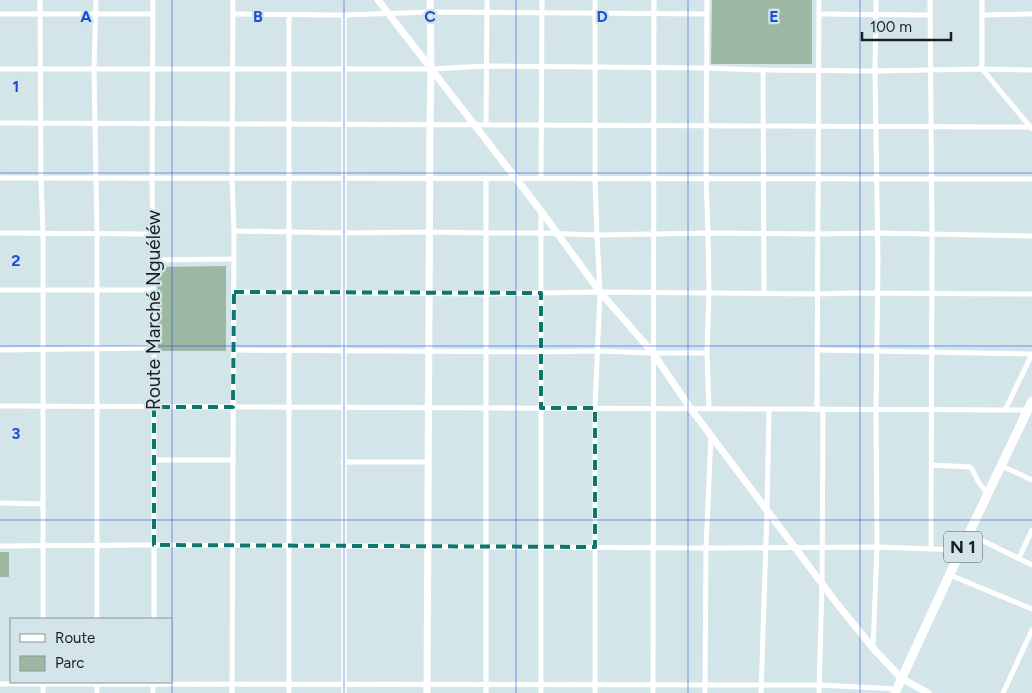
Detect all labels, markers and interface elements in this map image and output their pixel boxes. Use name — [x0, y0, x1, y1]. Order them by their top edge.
text: A — [80, 7, 92, 26]
text: B — [253, 7, 263, 26]
text: C — [424, 7, 436, 26]
text: D — [596, 7, 608, 26]
text: E — [769, 7, 779, 26]
scale bar — [862, 10, 951, 42]
text: 100 m — [870, 18, 912, 36]
text: 1 — [13, 77, 19, 96]
street label: Route Marché Nguéléw — [142, 210, 165, 410]
text: 2 — [11, 251, 21, 270]
text: 3 — [12, 424, 21, 443]
road number: N 1 — [944, 532, 982, 562]
legend — [10, 618, 172, 683]
text: Route — [55, 629, 95, 647]
text: Parc — [55, 654, 84, 672]

